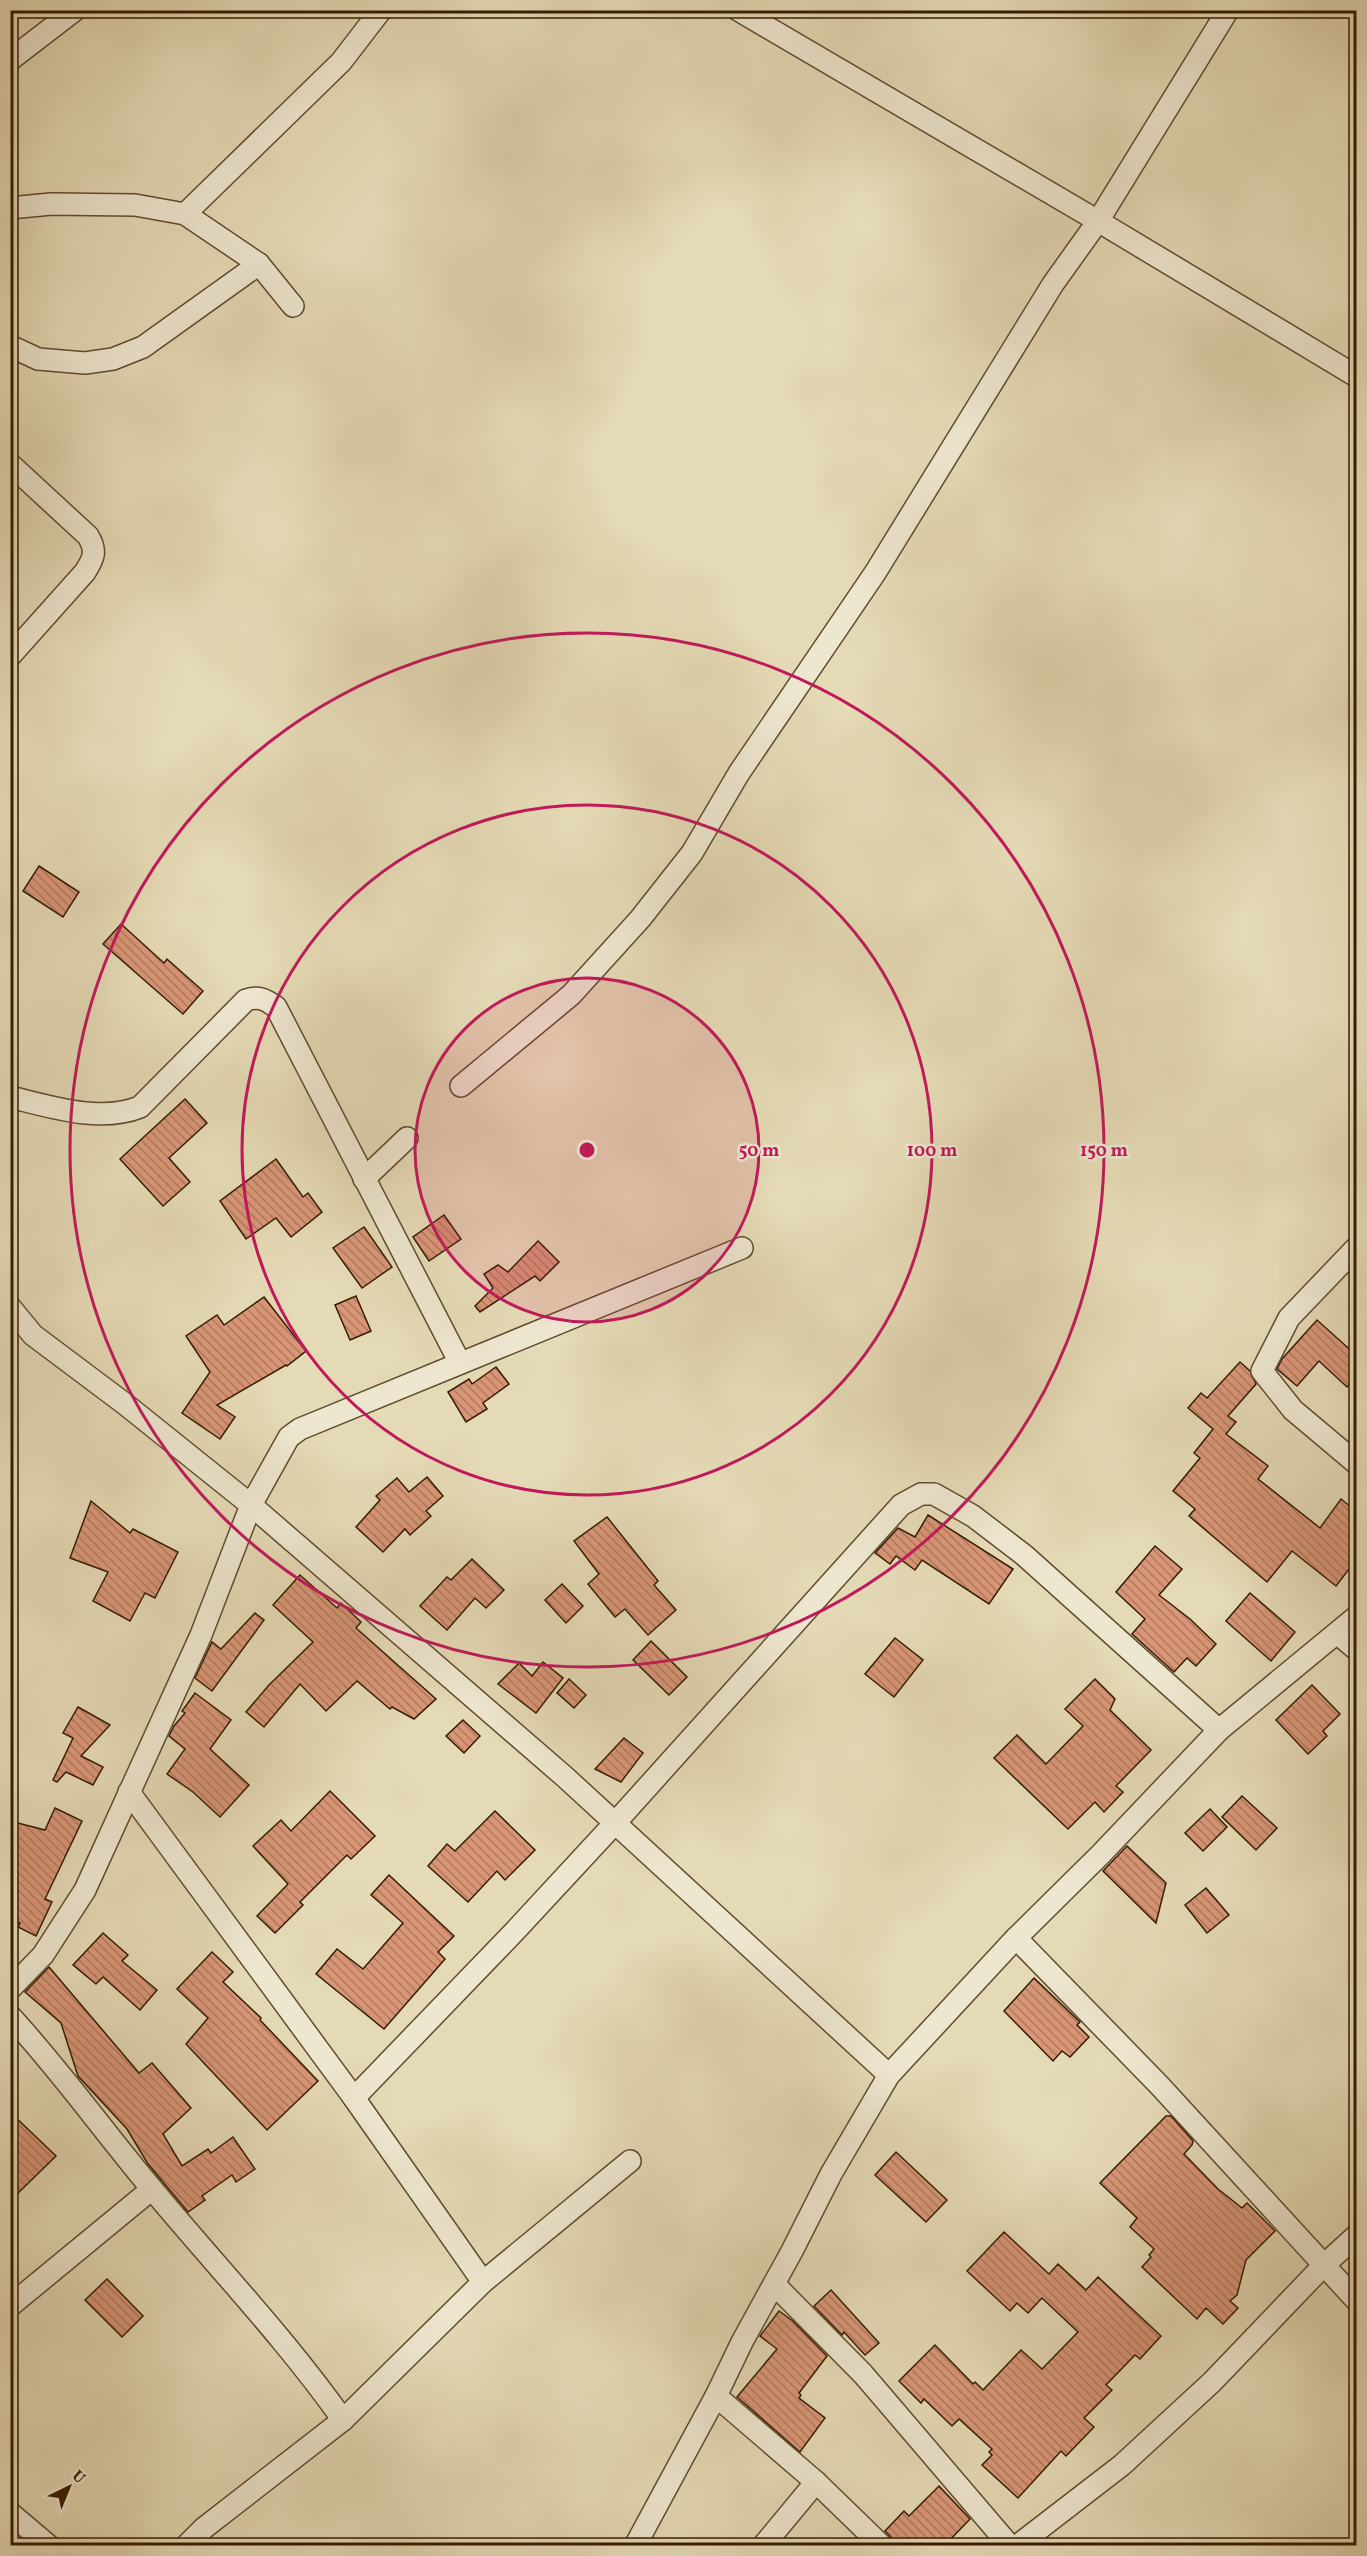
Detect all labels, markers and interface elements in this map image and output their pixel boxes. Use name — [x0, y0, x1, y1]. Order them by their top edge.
text: 50 m — [739, 1139, 779, 1164]
text: 100 m — [907, 1139, 957, 1164]
text: 150 m — [1080, 1139, 1128, 1164]
centre of rings — [577, 1140, 597, 1160]
north arrow — [39, 2457, 99, 2517]
text: U — [66, 2466, 89, 2489]

